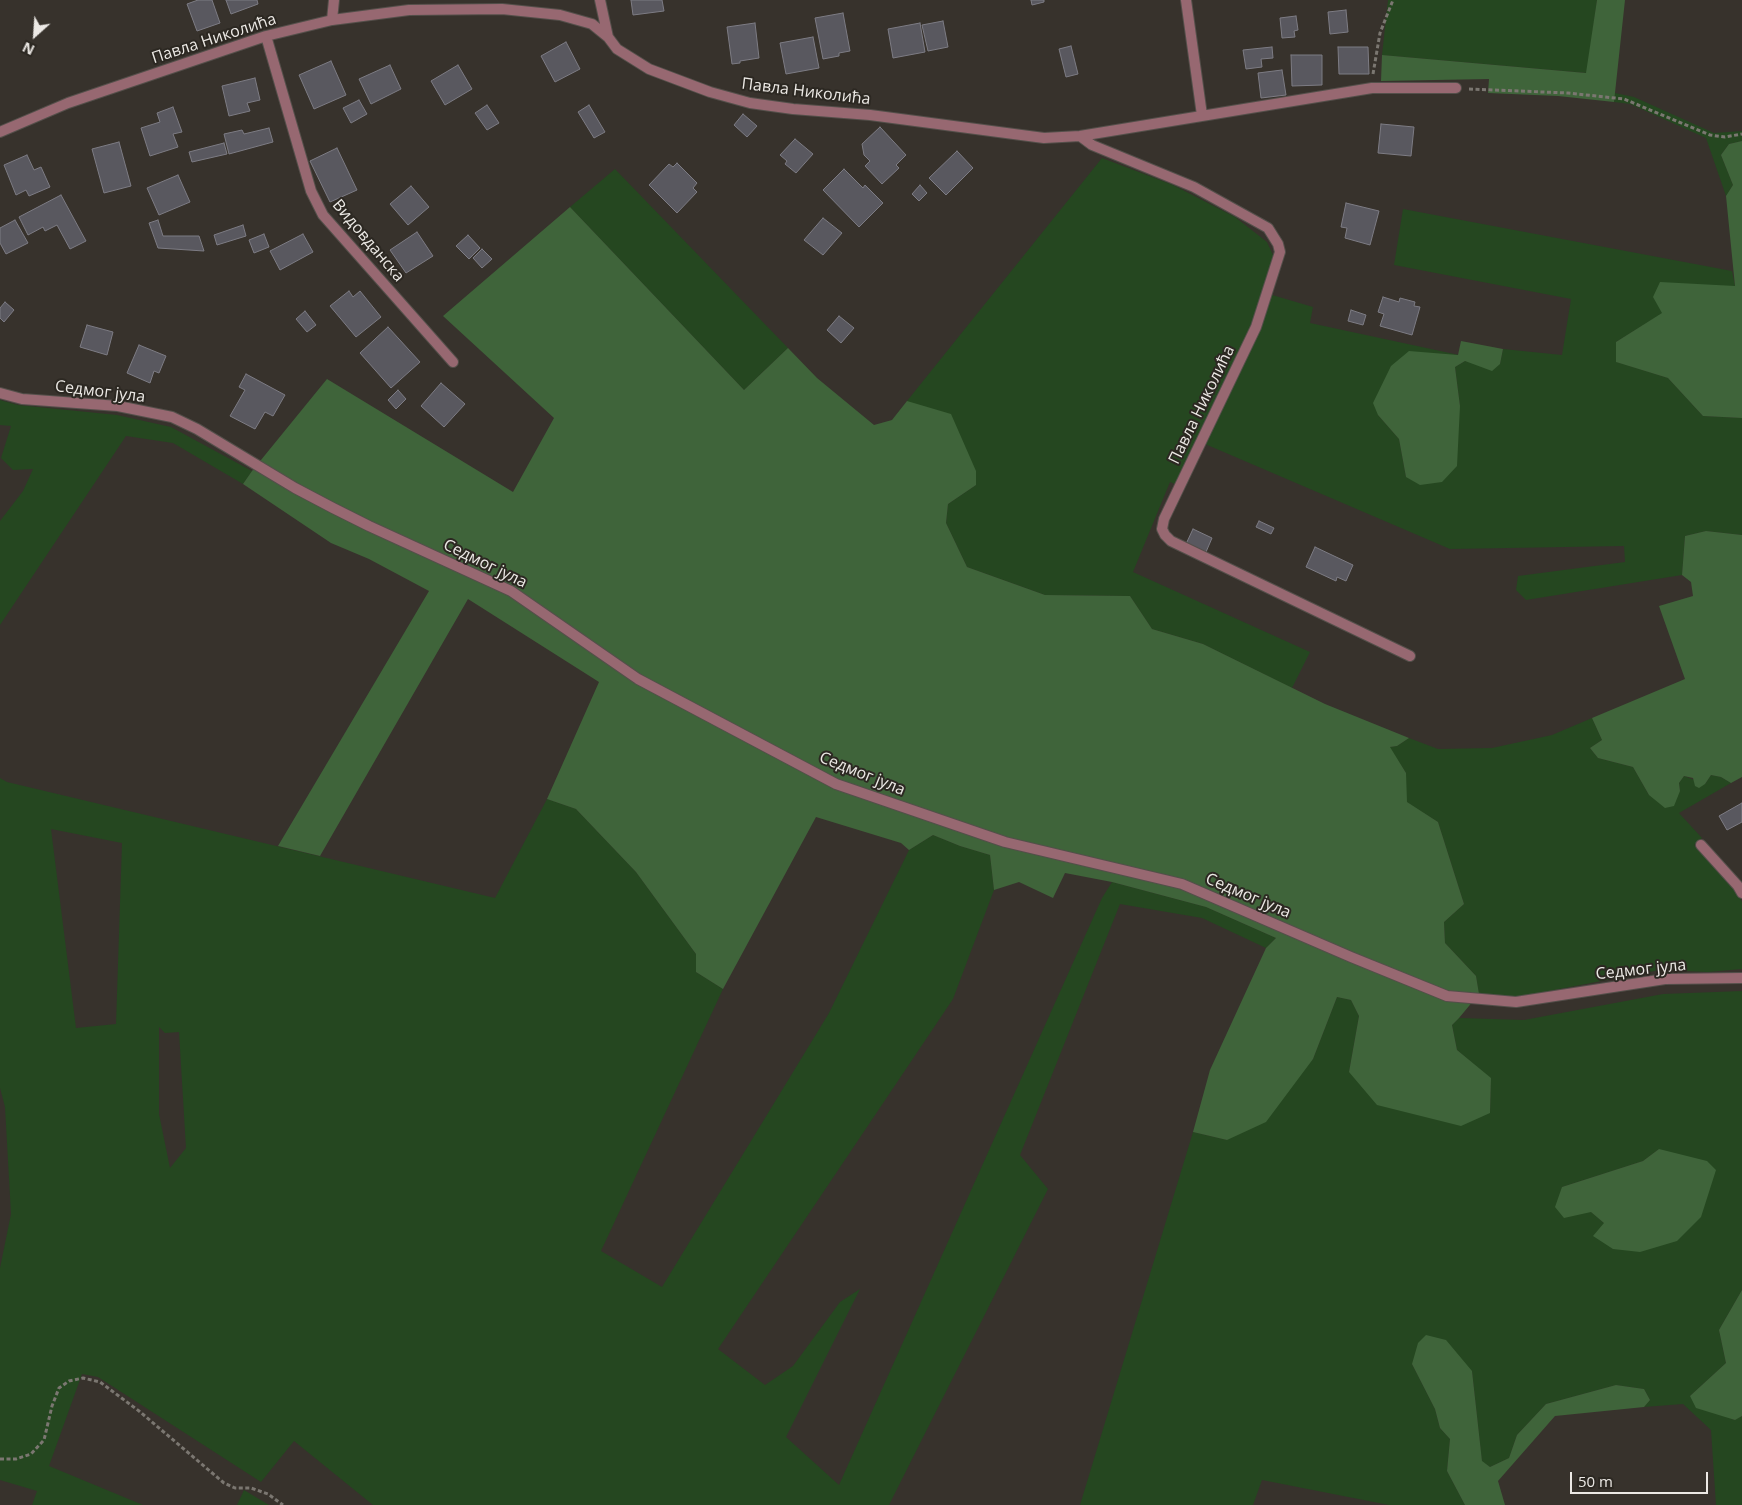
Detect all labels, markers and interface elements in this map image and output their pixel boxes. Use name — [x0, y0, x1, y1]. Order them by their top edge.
north arrow — [10, 10, 60, 60]
street label: Павла Николића — [149, 10, 279, 68]
text: N — [19, 38, 37, 60]
street label: Павла Николића — [740, 75, 872, 109]
street label: Видовданска — [328, 196, 408, 286]
street label: Павла Николића — [1165, 342, 1239, 468]
street label: Седмог јула — [54, 377, 146, 407]
street label: Седмог јула — [440, 535, 530, 593]
street label: Седмог јула — [816, 748, 908, 800]
street label: Седмог јула — [1202, 869, 1294, 923]
street label: Седмог јула — [1595, 956, 1687, 984]
scale bar — [1572, 1462, 1710, 1494]
text: 50 m — [1578, 1471, 1613, 1491]

